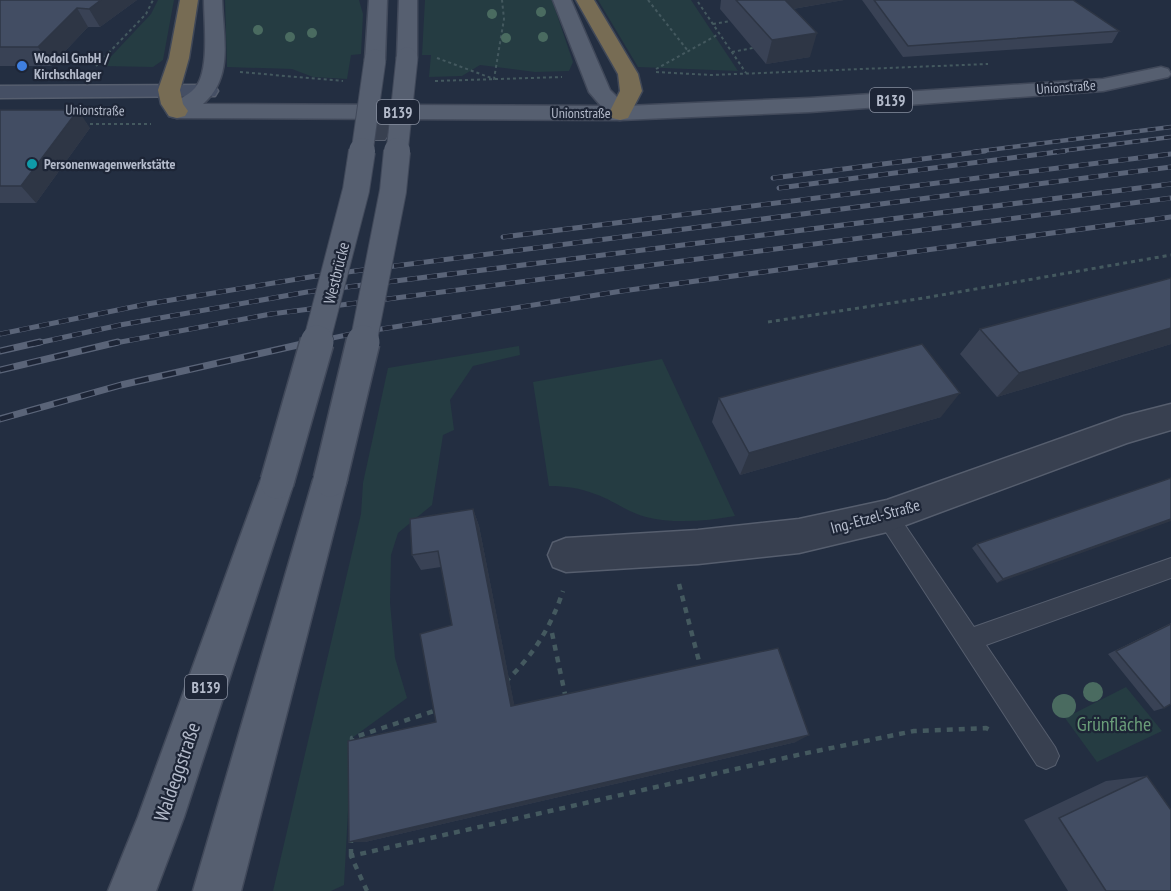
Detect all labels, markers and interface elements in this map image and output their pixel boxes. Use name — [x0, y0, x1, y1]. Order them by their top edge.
place label: Wodoil GmbH / Kirchschlager — [33, 49, 110, 83]
marker: Wodoil GmbH / Kirchschlager — [15, 59, 29, 73]
street label: Unionstraße — [1036, 76, 1096, 98]
road number: B139 — [870, 88, 912, 112]
street label: Unionstraße — [65, 100, 125, 120]
road number: B139 — [377, 100, 419, 124]
street label: Unionstraße — [551, 104, 611, 122]
place label: Personenwagenwerkstätte — [44, 155, 176, 173]
marker: Personenwagenwerkstätte — [25, 157, 39, 171]
street label: Westbrücke — [319, 240, 353, 306]
street label: Ing.-Etzel-Straße — [828, 494, 922, 538]
road number: B139 — [185, 675, 227, 699]
park label: Grünfläche — [1077, 711, 1151, 737]
street label: Waldeggstraße — [148, 719, 206, 825]

